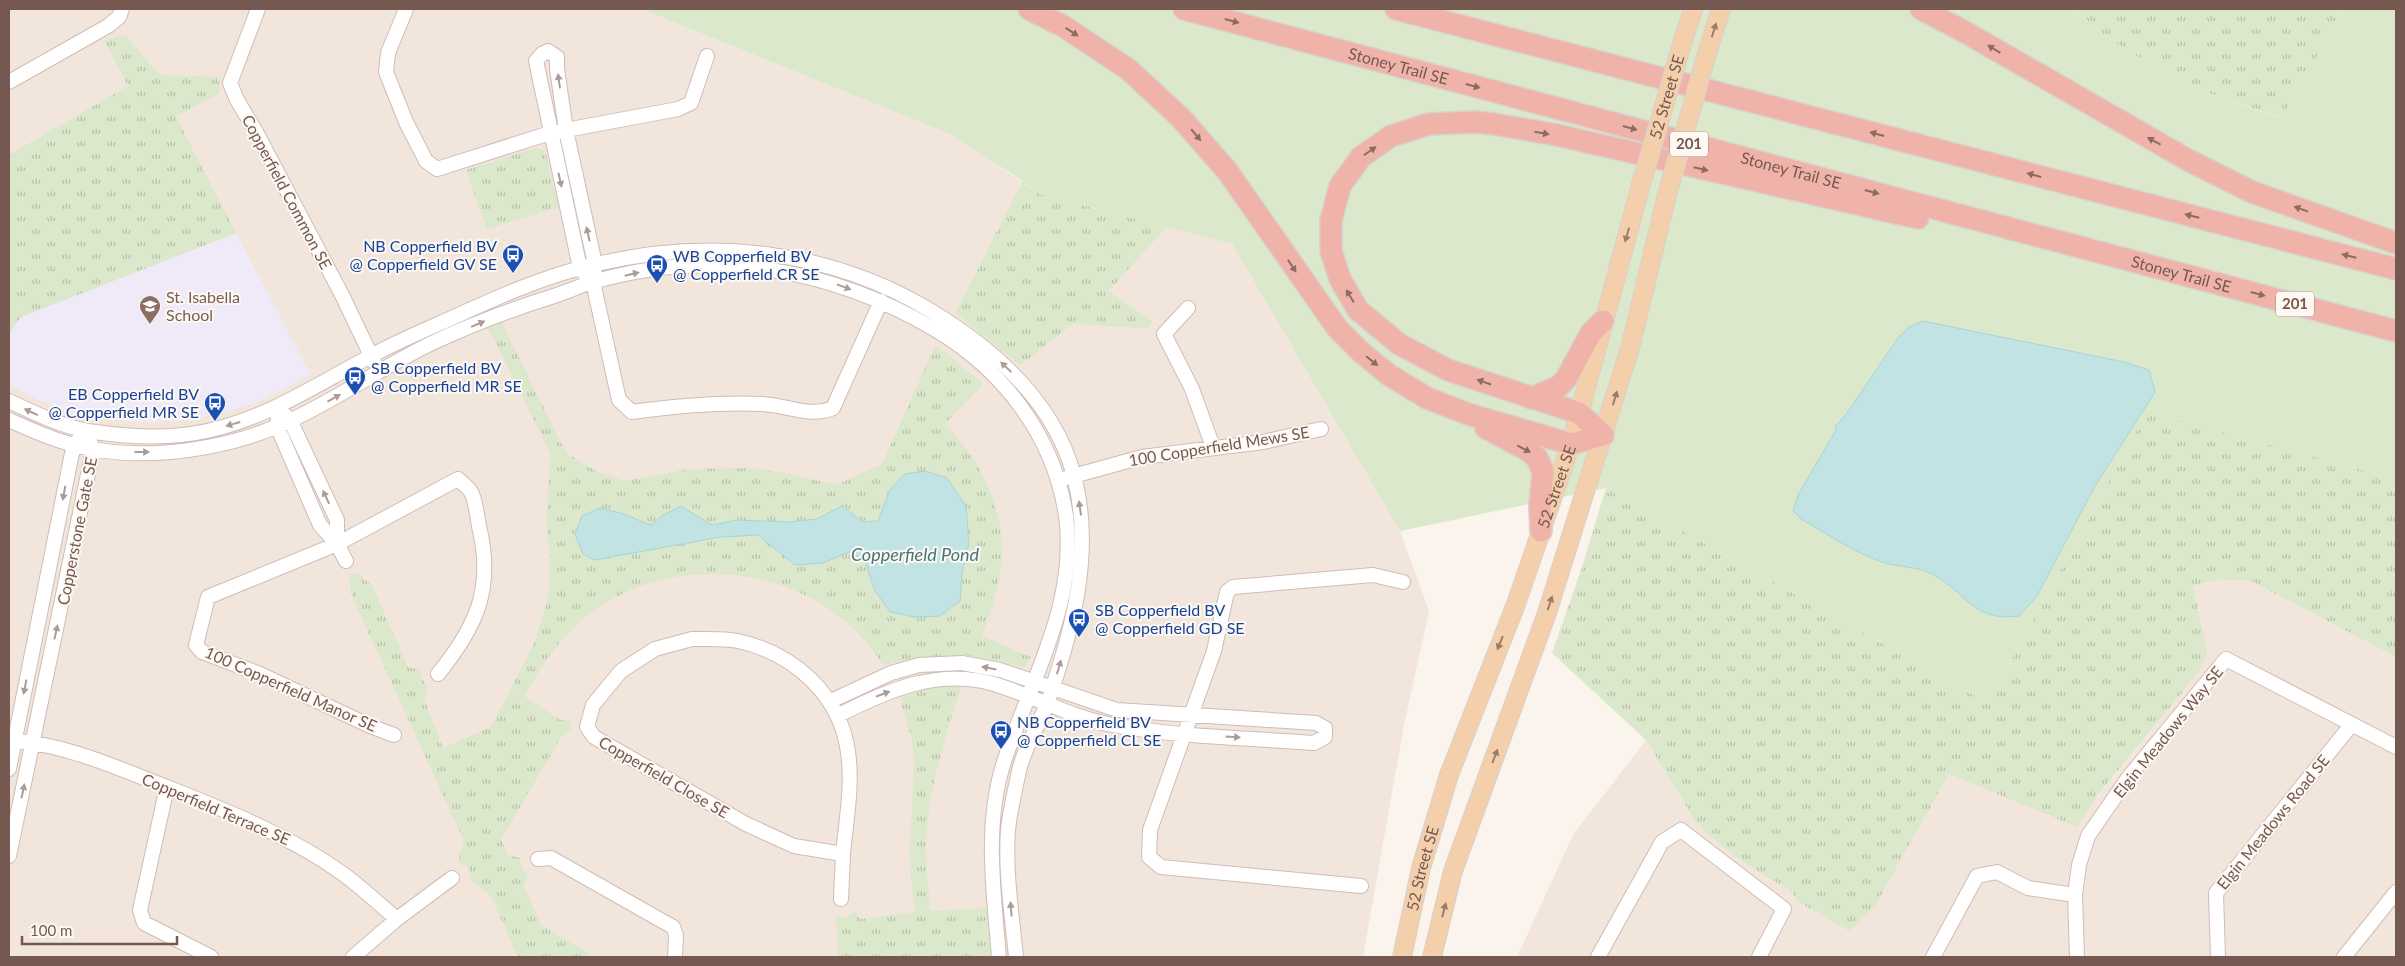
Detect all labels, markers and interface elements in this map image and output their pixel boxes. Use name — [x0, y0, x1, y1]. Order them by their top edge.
one-way arrow — [1224, 18, 1239, 26]
one-way arrow — [1711, 22, 1719, 37]
one-way arrow — [1065, 28, 1078, 37]
street label: Stoney Trail SE — [1347, 43, 1451, 88]
one-way arrow — [1988, 44, 2001, 53]
street label: 52 Street SE — [1645, 52, 1687, 141]
one-way arrow — [554, 73, 562, 89]
one-way arrow — [1466, 83, 1481, 91]
street label: Copperfield Common SE — [239, 111, 336, 272]
one-way arrow — [1623, 125, 1638, 133]
one-way arrow — [1191, 129, 1202, 142]
one-way arrow — [1535, 129, 1551, 137]
one-way arrow — [1870, 130, 1885, 138]
road number: 201 — [1670, 132, 1708, 156]
one-way arrow — [2146, 137, 2161, 145]
one-way arrow — [1363, 146, 1377, 156]
street label: Stoney Trail SE — [1739, 147, 1843, 192]
one-way arrow — [1693, 165, 1708, 173]
one-way arrow — [2027, 171, 2042, 179]
one-way arrow — [556, 173, 564, 188]
one-way arrow — [1864, 189, 1879, 197]
one-way arrow — [2293, 205, 2308, 213]
one-way arrow — [2184, 212, 2199, 220]
one-way arrow — [584, 227, 592, 242]
one-way arrow — [1623, 228, 1631, 243]
place label: NB Copperfield BV @ Copperfield GV SE — [350, 236, 497, 273]
bus stop icon: NB Copperfield BV @ Copperfield GV SE — [501, 243, 525, 274]
place label: WB Copperfield BV @ Copperfield CR SE — [673, 246, 819, 283]
street label: Stoney Trail SE — [2129, 251, 2234, 296]
one-way arrow — [2342, 252, 2357, 260]
bus stop icon: WB Copperfield BV @ Copperfield CR SE — [645, 253, 669, 284]
one-way arrow — [1287, 260, 1297, 273]
one-way arrow — [625, 270, 640, 278]
one-way arrow — [837, 283, 852, 291]
place label: St. Isabella School — [166, 287, 240, 324]
one-way arrow — [1346, 290, 1355, 303]
one-way arrow — [2251, 290, 2266, 298]
road number: 201 — [2276, 292, 2314, 316]
school or university icon: St. Isabella School — [138, 294, 162, 325]
one-way arrow — [471, 319, 485, 327]
one-way arrow — [1365, 356, 1378, 367]
place label: SB Copperfield BV @ Copperfield MR SE — [371, 358, 522, 395]
one-way arrow — [1000, 361, 1012, 373]
bus stop icon: SB Copperfield BV @ Copperfield MR SE — [343, 365, 367, 396]
one-way arrow — [1477, 378, 1492, 385]
place label: EB Copperfield BV @ Copperfield MR SE — [48, 384, 199, 421]
one-way arrow — [1611, 390, 1619, 405]
bus stop icon: EB Copperfield BV @ Copperfield MR SE — [203, 391, 227, 422]
one-way arrow — [326, 394, 341, 402]
one-way arrow — [24, 407, 38, 415]
one-way arrow — [225, 421, 240, 429]
street label: 100 Copperfield Mews SE — [1127, 422, 1311, 469]
street label: 52 Street SE — [1533, 442, 1579, 531]
one-way arrow — [1517, 445, 1532, 453]
one-way arrow — [134, 448, 150, 456]
street label: Copperstone Gate SE — [53, 455, 100, 607]
one-way arrow — [60, 485, 68, 500]
one-way arrow — [322, 490, 330, 504]
one-way arrow — [1075, 499, 1083, 515]
water label: Copperfield Pond — [851, 543, 980, 565]
one-way arrow — [1547, 595, 1555, 610]
place label: SB Copperfield BV @ Copperfield GD SE — [1095, 600, 1245, 637]
bus stop icon: SB Copperfield BV @ Copperfield GD SE — [1067, 607, 1091, 638]
one-way arrow — [52, 625, 60, 640]
one-way arrow — [1496, 636, 1504, 650]
street label: 100 Copperfield Manor SE — [202, 642, 380, 735]
one-way arrow — [1055, 660, 1063, 675]
street label: Elgin Meadows Way SE — [2109, 662, 2226, 801]
one-way arrow — [981, 664, 997, 672]
one-way arrow — [21, 679, 29, 694]
one-way arrow — [875, 689, 890, 697]
place label: NB Copperfield BV @ Copperfield CL SE — [1017, 712, 1161, 749]
bus stop icon: NB Copperfield BV @ Copperfield CL SE — [989, 719, 1013, 750]
street label: Copperfield Close SE — [596, 732, 733, 822]
one-way arrow — [1225, 733, 1241, 741]
one-way arrow — [1491, 748, 1499, 763]
street label: Elgin Meadows Road SE — [2212, 750, 2333, 893]
street label: Copperfield Terrace SE — [139, 769, 293, 848]
one-way arrow — [19, 783, 27, 799]
street label: 52 Street SE — [1402, 824, 1442, 912]
one-way arrow — [1007, 900, 1015, 916]
one-way arrow — [1440, 902, 1448, 917]
scale bar — [22, 914, 178, 946]
text: 100 m — [30, 921, 72, 939]

